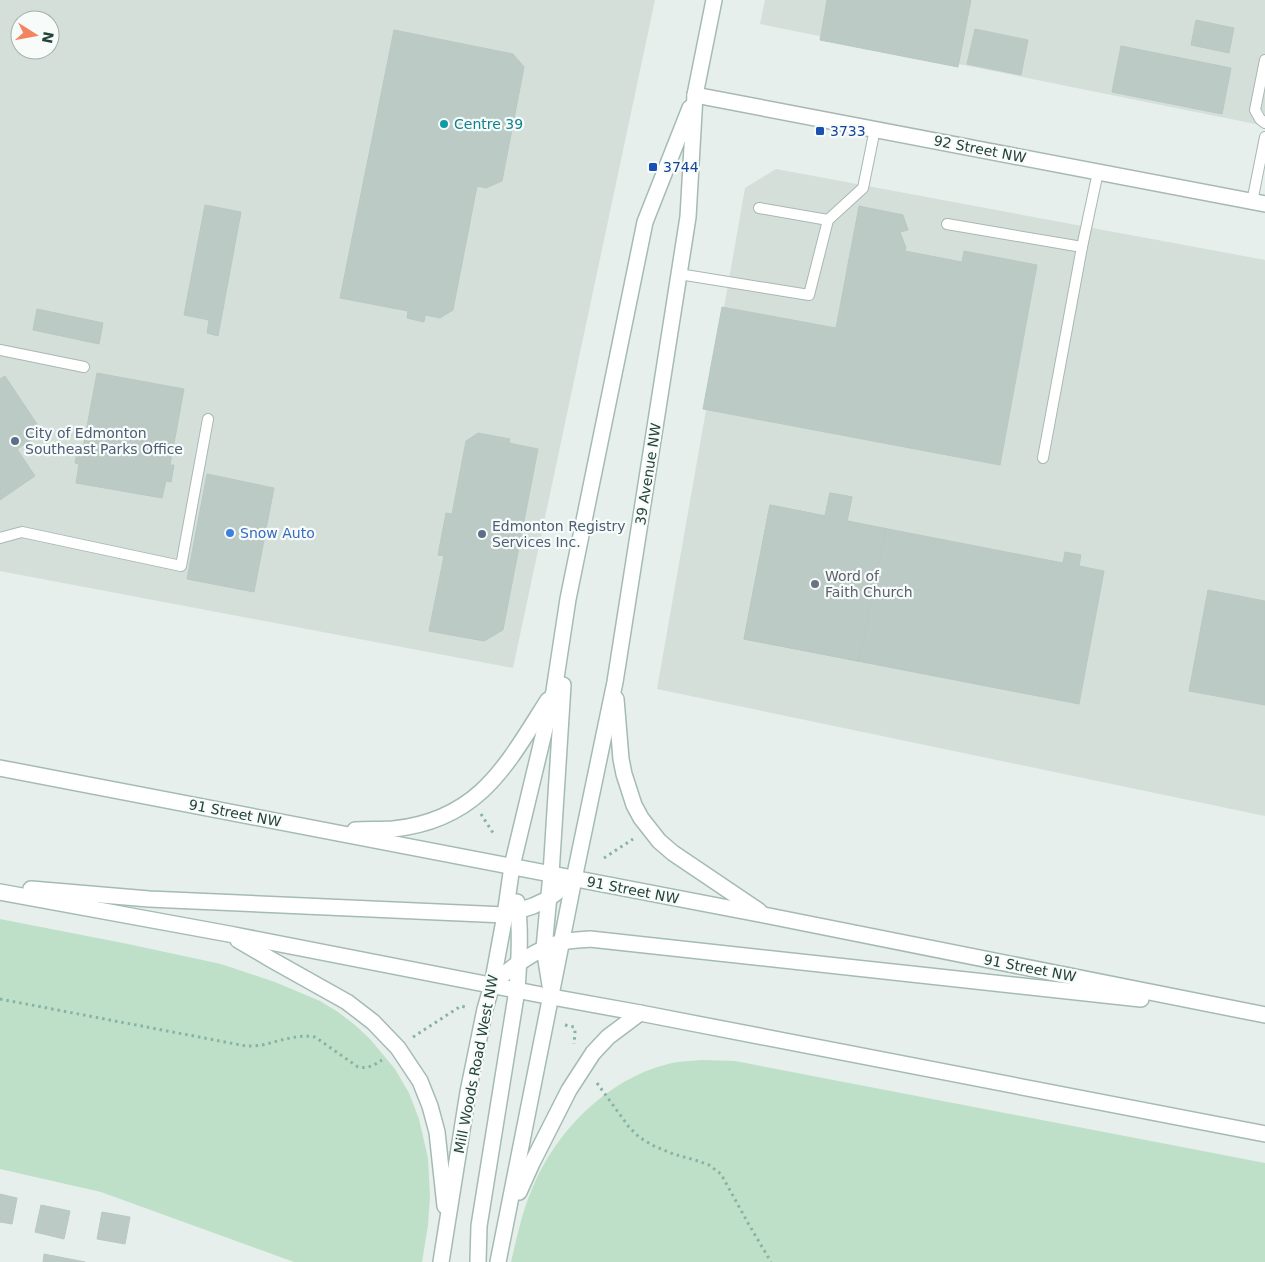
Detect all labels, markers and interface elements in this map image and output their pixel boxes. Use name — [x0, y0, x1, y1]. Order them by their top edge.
north arrow — [10, 10, 60, 60]
text: N — [39, 30, 57, 45]
place label: Centre 39 — [454, 116, 523, 132]
marker: Centre 39 — [438, 118, 450, 130]
place label: 3733 — [830, 123, 866, 139]
marker: 3733 — [814, 125, 826, 137]
street label: 92 Street NW — [933, 132, 1028, 166]
place label: 3744 — [663, 159, 699, 175]
marker: 3744 — [647, 161, 659, 173]
street label: 39 Avenue NW — [632, 422, 664, 526]
place label: City of Edmonton Southeast Parks Office — [25, 425, 183, 457]
marker: City of Edmonton Southeast Parks Office — [9, 435, 21, 447]
place label: Edmonton Registry Services Inc. — [492, 518, 626, 550]
place label: Snow Auto — [240, 525, 315, 541]
marker: Snow Auto — [224, 527, 236, 539]
marker: Edmonton Registry Services Inc. — [476, 528, 488, 540]
place label: Word of Faith Church — [825, 568, 913, 600]
marker: Word of Faith Church — [809, 578, 821, 590]
street label: 91 Street NW — [188, 796, 283, 830]
street label: 91 Street NW — [586, 873, 681, 907]
street label: 91 Street NW — [983, 951, 1078, 985]
street label: Mill Woods Road West NW — [451, 973, 501, 1155]

